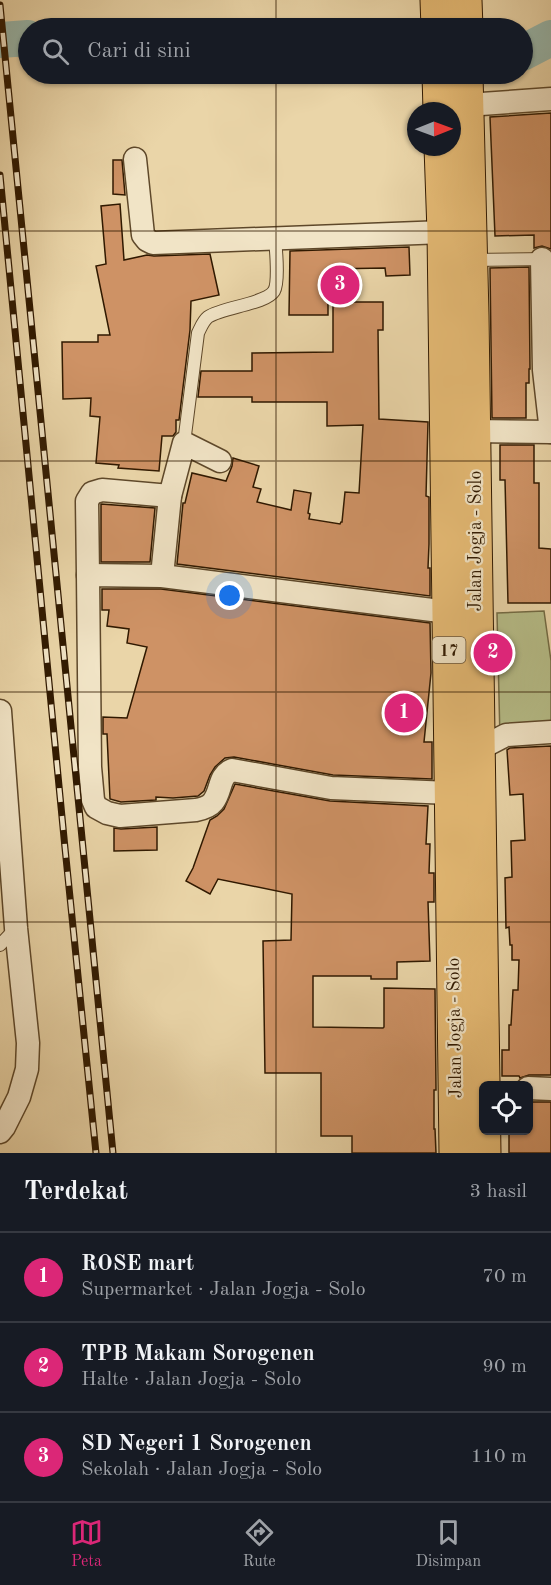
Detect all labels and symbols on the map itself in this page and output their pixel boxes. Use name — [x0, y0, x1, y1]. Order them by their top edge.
north arrow — [407, 102, 461, 156]
pin: 3 — [320, 262, 360, 308]
street label: Jalan Jogja - Solo — [467, 471, 485, 611]
your location — [215, 581, 244, 610]
pin: 2 — [474, 630, 512, 676]
road number: 17 — [432, 637, 466, 663]
pin: 1 — [384, 690, 424, 736]
street label: Jalan Jogja - Solo — [445, 957, 465, 1099]

